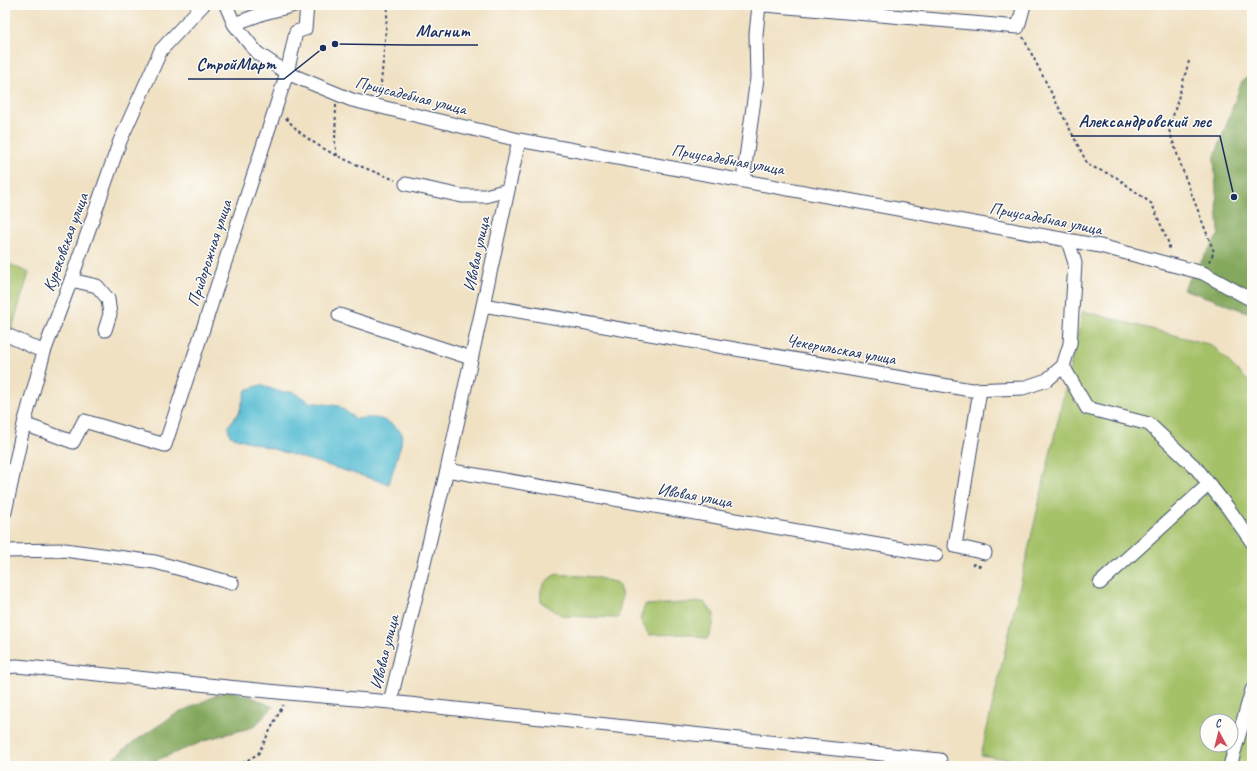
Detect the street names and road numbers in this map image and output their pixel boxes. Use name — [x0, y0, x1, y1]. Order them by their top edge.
street label: Приусадебная улица — [353, 71, 471, 120]
street label: Приусадебная улица — [670, 139, 788, 180]
street label: Курековская улица — [38, 189, 93, 294]
street label: Придорожная улица — [182, 196, 237, 309]
street label: Приусадебная улица — [988, 197, 1106, 240]
street label: Ивовая улица — [458, 213, 495, 293]
street label: Чекерильская улица — [785, 330, 898, 370]
street label: Ивовая улица — [656, 479, 736, 513]
street label: Ивовая улица — [365, 611, 404, 691]

